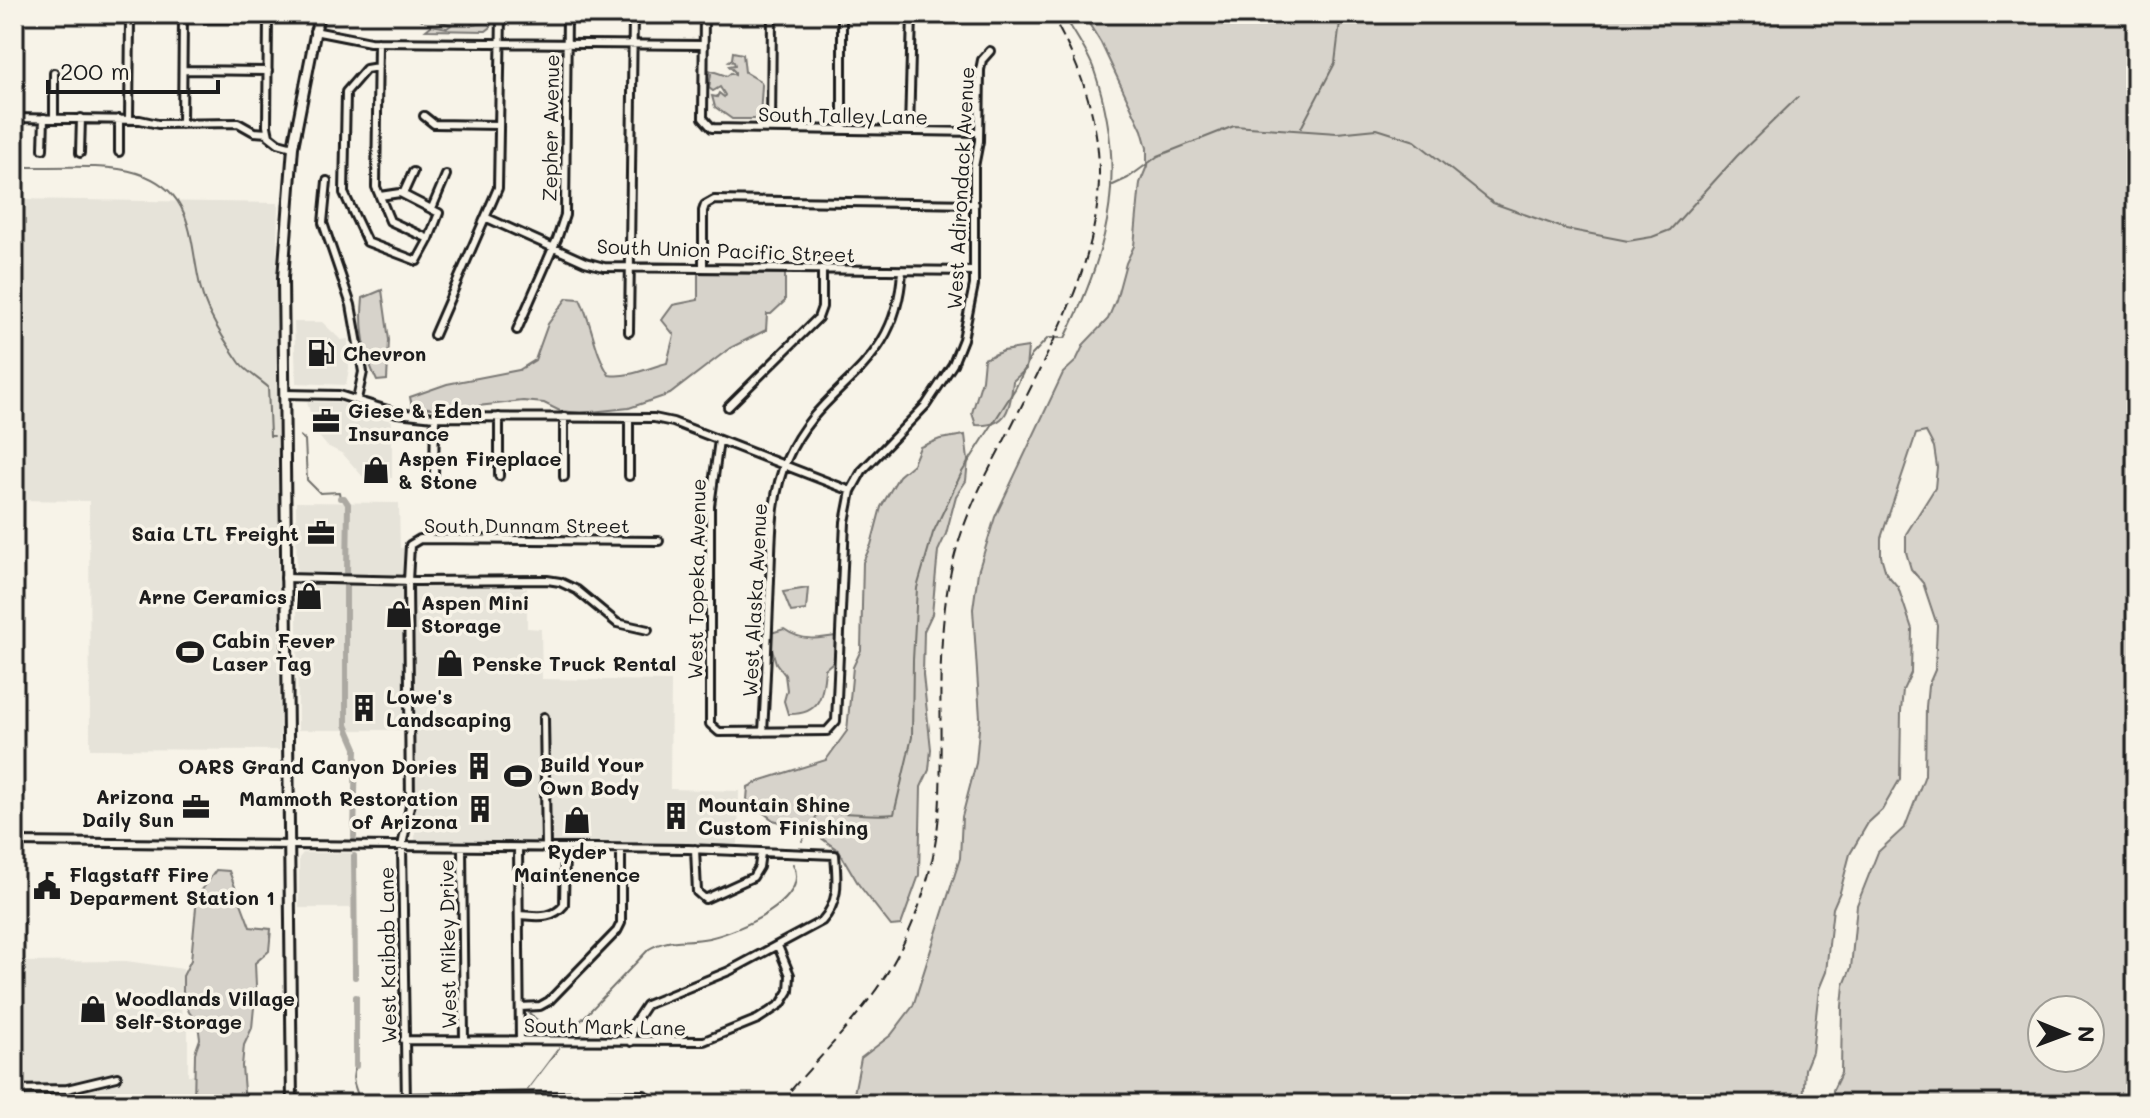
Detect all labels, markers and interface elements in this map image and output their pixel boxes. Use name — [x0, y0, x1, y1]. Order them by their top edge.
scale bar — [48, 44, 218, 94]
street label: Zepher Avenue — [536, 54, 564, 202]
text: 200 m — [60, 55, 130, 86]
street label: West Adirondack Avenue — [941, 66, 979, 310]
street label: South Talley Lane — [758, 101, 928, 129]
street label: South Union Pacific Street — [596, 232, 856, 268]
fuel station icon: Chevron — [306, 338, 336, 368]
place label: Chevron — [343, 340, 426, 366]
place label: Giese & Eden Insurance — [348, 397, 482, 446]
office icon: Giese & Eden Insurance — [311, 406, 341, 436]
place label: Aspen Fireplace & Stone — [398, 445, 561, 494]
shop icon: Aspen Fireplace & Stone — [361, 455, 391, 485]
street label: West Topeka Avenue — [681, 478, 711, 680]
street label: West Alaska Avenue — [736, 502, 772, 698]
street label: South Dunnam Street — [424, 512, 630, 538]
office icon: Saia LTL Freight — [306, 518, 336, 548]
place label: Saia LTL Freight — [131, 520, 299, 546]
shop icon: Arne Ceramics — [294, 581, 324, 611]
place label: Arne Ceramics — [138, 583, 287, 609]
place label: Aspen Mini Storage — [421, 589, 529, 638]
shop icon: Aspen Mini Storage — [384, 599, 414, 629]
place label: Cabin Fever Laser Tag — [212, 627, 335, 676]
sports icon: Cabin Fever Laser Tag — [175, 637, 205, 667]
shop icon: Penske Truck Rental — [435, 648, 465, 678]
place label: Penske Truck Rental — [472, 650, 676, 676]
place label: Lowe's Landscaping — [386, 683, 511, 732]
building icon: Lowe's Landscaping — [349, 693, 379, 723]
building icon: OARS Grand Canyon Dories — [464, 751, 494, 781]
place label: Build Your Own Body — [540, 751, 644, 800]
place label: OARS Grand Canyon Dories — [178, 753, 457, 779]
sports icon: Build Your Own Body — [503, 761, 533, 791]
place label: Arizona Daily Sun — [82, 783, 174, 832]
place label: Mammoth Restoration of Arizona — [239, 785, 458, 834]
place label: Mountain Shine Custom Finishing — [698, 791, 868, 840]
office icon: Arizona Daily Sun — [181, 792, 211, 822]
building icon: Mammoth Restoration of Arizona — [465, 794, 495, 824]
building icon: Mountain Shine Custom Finishing — [661, 801, 691, 831]
shop icon: Ryder Maintenence — [562, 805, 592, 835]
place label: Ryder Maintenence — [514, 838, 640, 887]
street label: West Mikey Drive — [433, 859, 461, 1029]
place label: Flagstaff Fire Deparment Station 1 — [69, 861, 275, 910]
street label: West Kaibab Lane — [372, 867, 402, 1043]
public building icon: Flagstaff Fire Deparment Station 1 — [32, 871, 62, 901]
place label: Woodlands Village Self-Storage — [115, 985, 295, 1034]
shop icon: Woodlands Village Self-Storage — [78, 994, 108, 1024]
north arrow — [2026, 994, 2106, 1074]
street label: South Mark Lane — [524, 1012, 686, 1040]
text: N — [2072, 1026, 2101, 1043]

